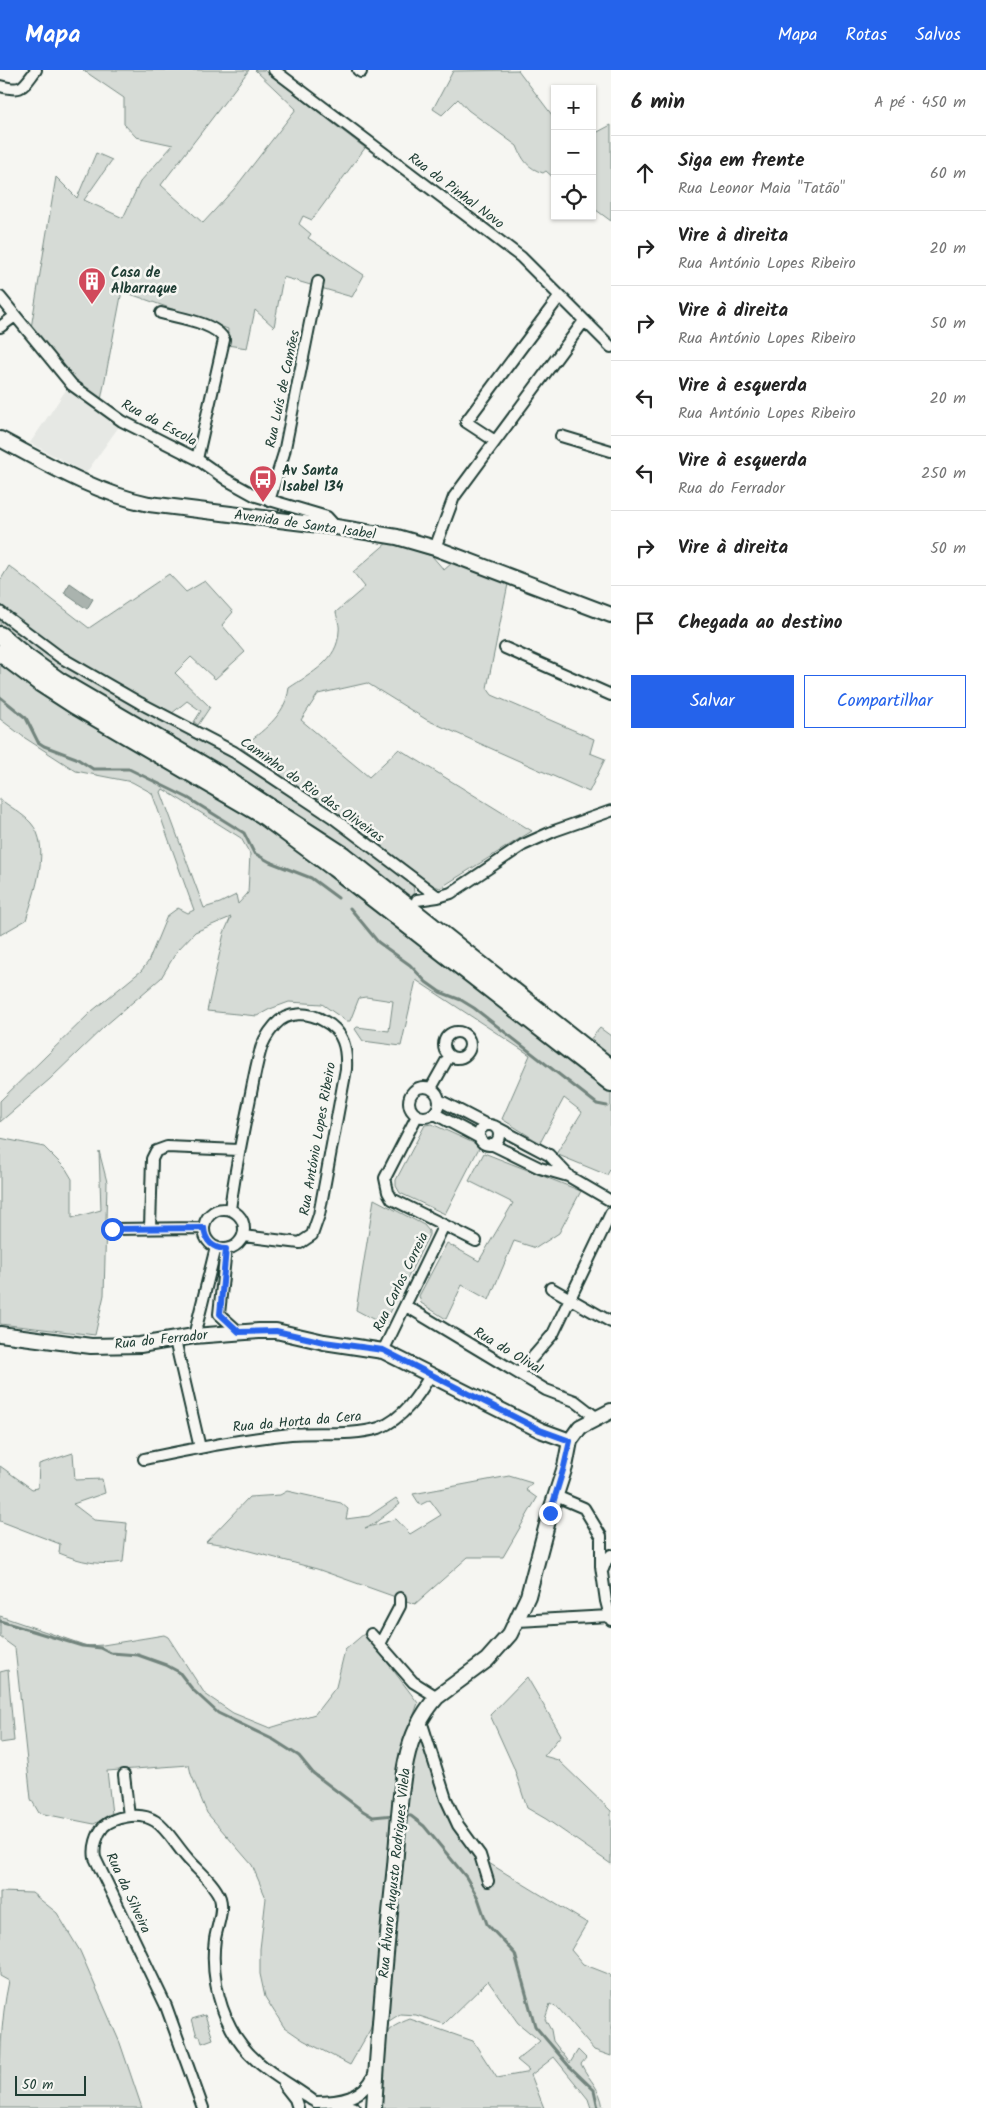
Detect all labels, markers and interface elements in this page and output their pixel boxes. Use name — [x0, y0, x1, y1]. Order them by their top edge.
text: Mapa — [25, 16, 81, 55]
text: Mapa — [778, 21, 817, 50]
text: Rotas — [845, 21, 887, 50]
text: Salvos — [915, 21, 961, 50]
map controls — [551, 85, 596, 220]
button: + — [551, 85, 596, 130]
text: 6 min — [631, 86, 685, 119]
text: A pé · 450 m — [874, 90, 966, 115]
button: − — [551, 130, 596, 175]
text: Siga em frente — [678, 146, 805, 176]
street label: Rua do Pinhal Novo — [403, 147, 509, 235]
icon: ahead — [631, 159, 659, 187]
text: 60 m — [930, 161, 966, 186]
button: locate — [551, 175, 596, 220]
text: Rua Leonor Maia "Tatão" — [678, 176, 845, 201]
text: Vire à direita — [678, 221, 788, 251]
icon: right — [631, 234, 659, 262]
text: 20 m — [930, 236, 966, 261]
text: Rua António Lopes Ribeiro — [678, 251, 856, 276]
place label: Casa de Albarraque — [111, 262, 177, 300]
building icon: Casa de Albarraque — [77, 266, 107, 305]
text: Vire à direita — [678, 296, 788, 326]
icon: right — [631, 309, 659, 337]
text: 50 m — [930, 311, 966, 336]
text: Rua António Lopes Ribeiro — [678, 326, 856, 351]
street label: Rua Luís de Camões — [260, 328, 306, 450]
text: Vire à esquerda — [678, 371, 807, 401]
icon: left — [631, 384, 659, 412]
text: 20 m — [930, 386, 966, 411]
street label: Rua da Escola — [117, 394, 201, 452]
text: Rua António Lopes Ribeiro — [678, 401, 856, 426]
text: Vire à esquerda — [678, 446, 807, 476]
icon: left — [631, 459, 659, 487]
place label: Av Santa Isabel 134 — [282, 460, 344, 498]
text: 250 m — [921, 461, 966, 486]
bus stop icon: Av Santa Isabel 134 — [248, 464, 278, 503]
text: Rua do Ferrador — [678, 476, 785, 501]
street label: Avenida de Santa Isabel — [233, 504, 378, 546]
text: Vire à direita — [678, 533, 788, 563]
icon: right — [631, 534, 659, 562]
text: 50 m — [930, 536, 966, 561]
text: Chegada ao destino — [678, 608, 843, 638]
icon: arrive — [631, 609, 659, 637]
button: Salvar — [631, 675, 794, 728]
button: Compartilhar — [804, 675, 966, 728]
street label: Caminho do Rio das Oliveiras — [235, 732, 389, 848]
street label: Rua António Lopes Ribeiro — [294, 1060, 342, 1218]
route start — [101, 1218, 124, 1241]
street label: Rua Carlos Correia — [367, 1229, 435, 1335]
street label: Rua do Olival — [469, 1322, 547, 1381]
street label: Rua do Ferrador — [113, 1324, 210, 1356]
street label: Rua da Horta da Cera — [232, 1405, 362, 1439]
route end — [539, 1502, 562, 1525]
street label: Rua Álvaro Augusto Rodrigues Vilela — [373, 1767, 417, 1979]
street label: Rua da Silveira — [100, 1849, 156, 1937]
scale bar — [15, 2073, 86, 2096]
text: 50 m — [22, 2074, 53, 2096]

